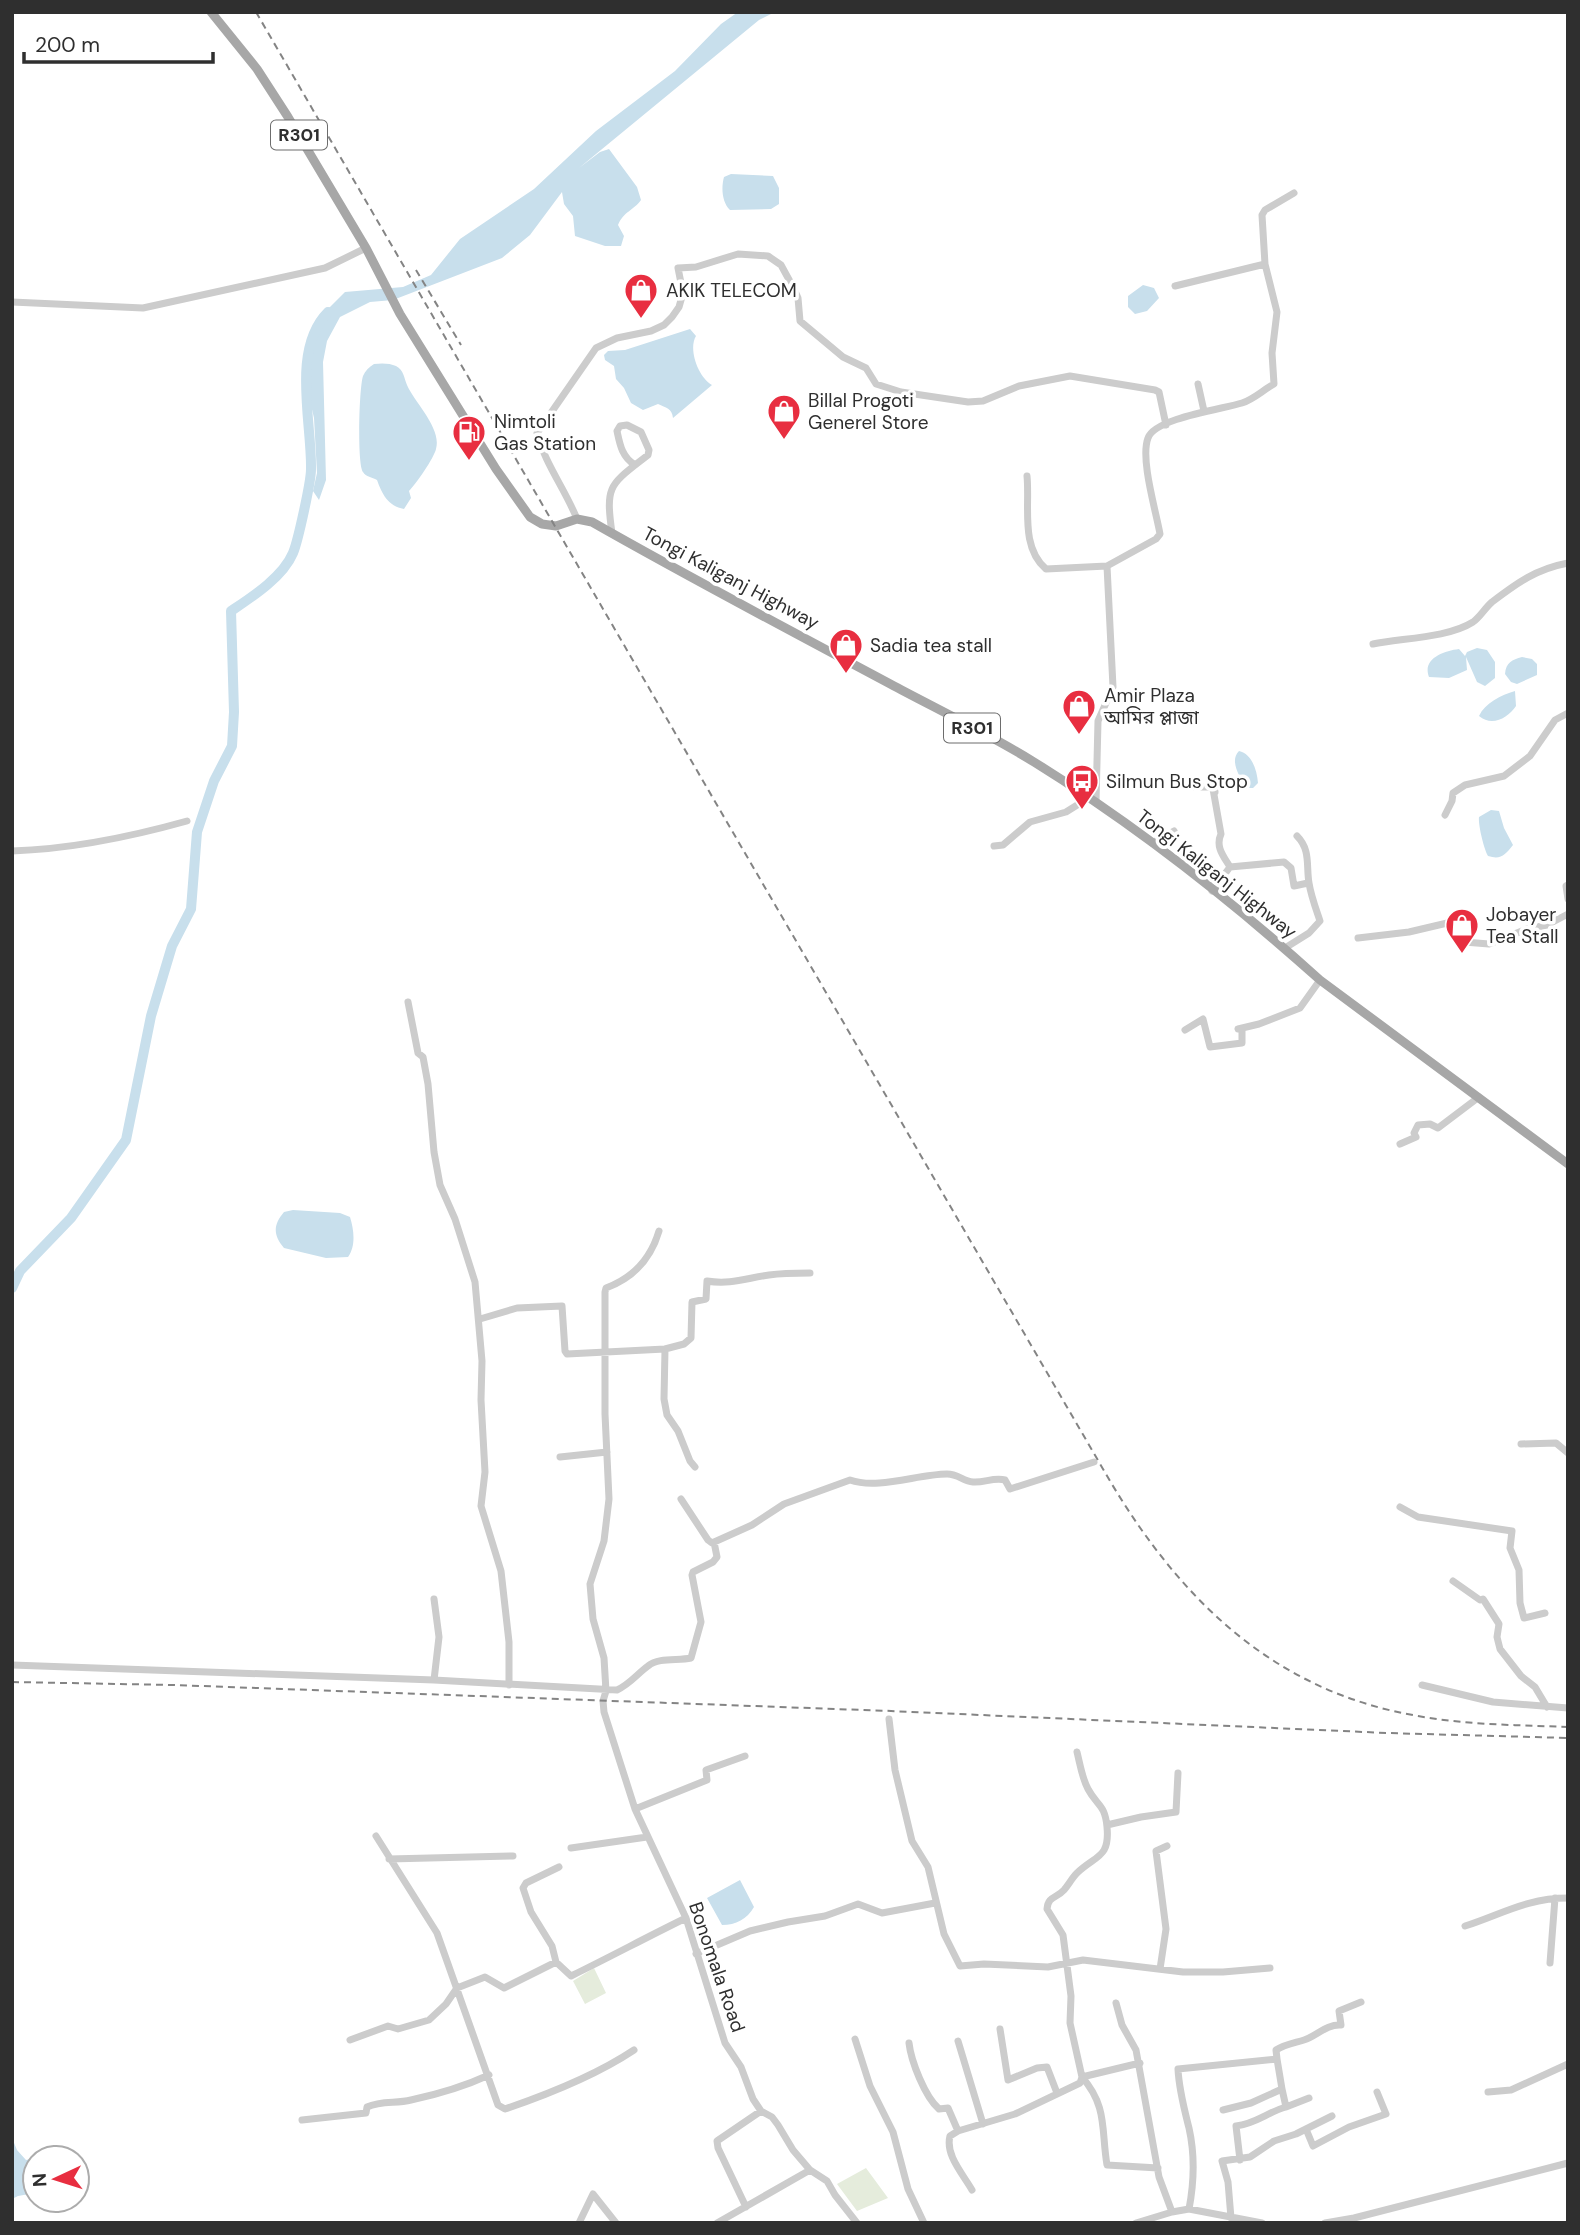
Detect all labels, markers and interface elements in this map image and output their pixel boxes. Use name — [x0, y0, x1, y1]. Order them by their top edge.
scale bar — [24, 21, 214, 65]
text: 200 m — [35, 31, 100, 59]
road number: R301 — [271, 120, 327, 150]
shop icon: AKIK TELECOM — [622, 271, 660, 320]
place label: AKIK TELECOM — [666, 278, 797, 303]
place label: Billal Progoti Generel Store — [808, 388, 929, 435]
shop icon: Billal Progoti Generel Store — [765, 392, 803, 441]
place label: Nimtoli Gas Station — [494, 409, 596, 456]
fuel station icon: Nimtoli Gas Station — [450, 413, 488, 462]
street label: Tongi Kaliganj Highway — [638, 521, 824, 635]
shop icon: Sadia tea stall — [827, 626, 865, 675]
place label: Sadia tea stall — [870, 633, 992, 658]
place label: Amir Plaza আমির প্লাজা — [1103, 683, 1200, 730]
shop icon: Amir Plaza আমির প্লাজা — [1060, 687, 1098, 736]
road number: R301 — [944, 714, 1000, 742]
bus stop icon: Silmun Bus Stop — [1063, 762, 1101, 811]
place label: Silmun Bus Stop — [1106, 769, 1248, 794]
street label: Tongi Kaliganj Highway — [1132, 804, 1302, 945]
place label: Jobayer Tea Stall — [1486, 902, 1558, 949]
shop icon: Jobayer Tea Stall — [1443, 906, 1481, 955]
street label: Bonomala Road — [683, 1899, 751, 2035]
north arrow — [21, 2144, 91, 2214]
text: N — [27, 2172, 52, 2188]

